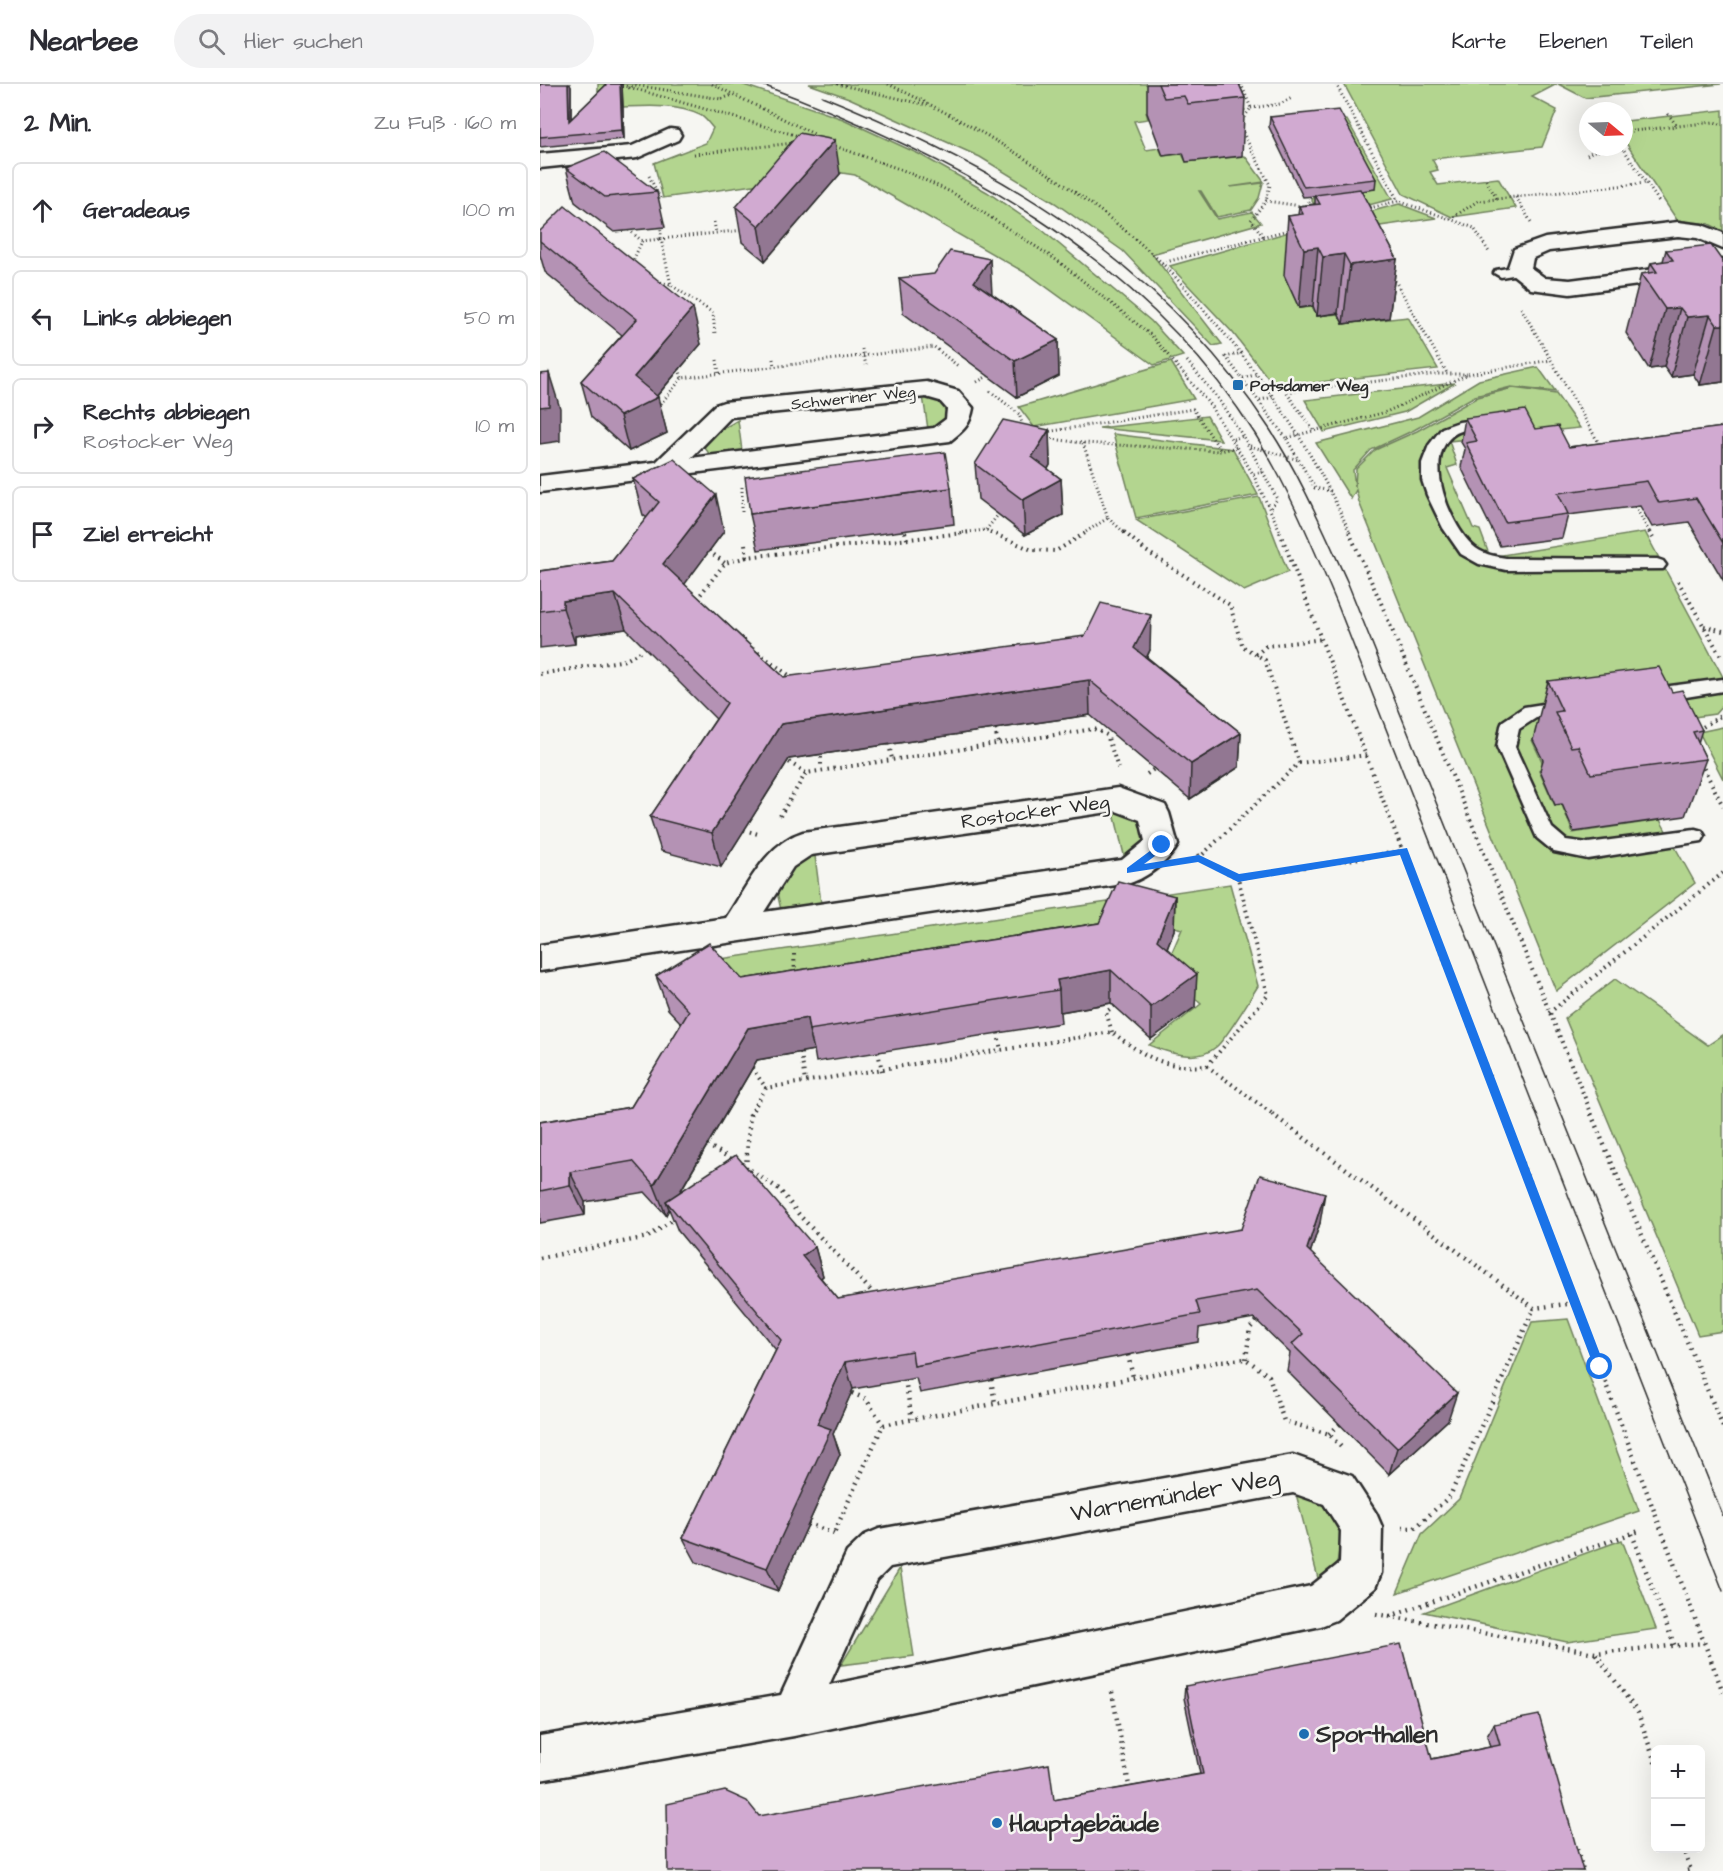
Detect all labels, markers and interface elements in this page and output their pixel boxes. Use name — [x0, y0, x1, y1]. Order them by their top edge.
search box — [174, 14, 594, 68]
text: Nearbee — [30, 22, 138, 61]
icon: search — [195, 25, 228, 58]
text: Hier suchen — [243, 26, 363, 57]
text: Karte — [1451, 27, 1506, 56]
text: Ebenen — [1539, 27, 1607, 56]
text: Teilen — [1640, 27, 1693, 56]
north arrow — [1579, 102, 1633, 156]
text: 2 Min. — [24, 105, 91, 141]
text: Zu Fuß · 160 m — [374, 109, 516, 137]
icon: ahead — [26, 194, 59, 227]
text: Geradeaus — [83, 195, 190, 226]
text: 100 m — [463, 196, 514, 224]
icon: left — [26, 302, 59, 335]
text: Links abbiegen — [83, 303, 231, 334]
text: 50 m — [464, 304, 514, 332]
place label: Potsdamer Weg — [1250, 375, 1369, 399]
marker: Potsdamer Weg — [1231, 378, 1245, 392]
street label: Schweriner Weg — [790, 381, 917, 416]
text: Rechts abbiegen — [83, 397, 250, 428]
icon: right — [26, 410, 59, 443]
text: 10 m — [475, 412, 514, 440]
text: Rostocker Weg — [83, 428, 233, 456]
icon: arrive — [26, 518, 59, 551]
text: Ziel erreicht — [83, 519, 213, 550]
street label: Rostocker Weg — [959, 788, 1111, 837]
route end — [1148, 831, 1174, 857]
route start — [1586, 1353, 1612, 1379]
street label: Warnemünder Weg — [1068, 1461, 1283, 1532]
place label: Sporthallen — [1315, 1718, 1438, 1752]
marker: Sporthallen — [1297, 1727, 1311, 1741]
map controls — [1651, 1745, 1705, 1853]
button: + — [1651, 1745, 1705, 1799]
button: − — [1651, 1799, 1705, 1853]
place label: Hauptgebäude — [1009, 1807, 1160, 1842]
marker: Hauptgebäude — [990, 1816, 1004, 1830]

